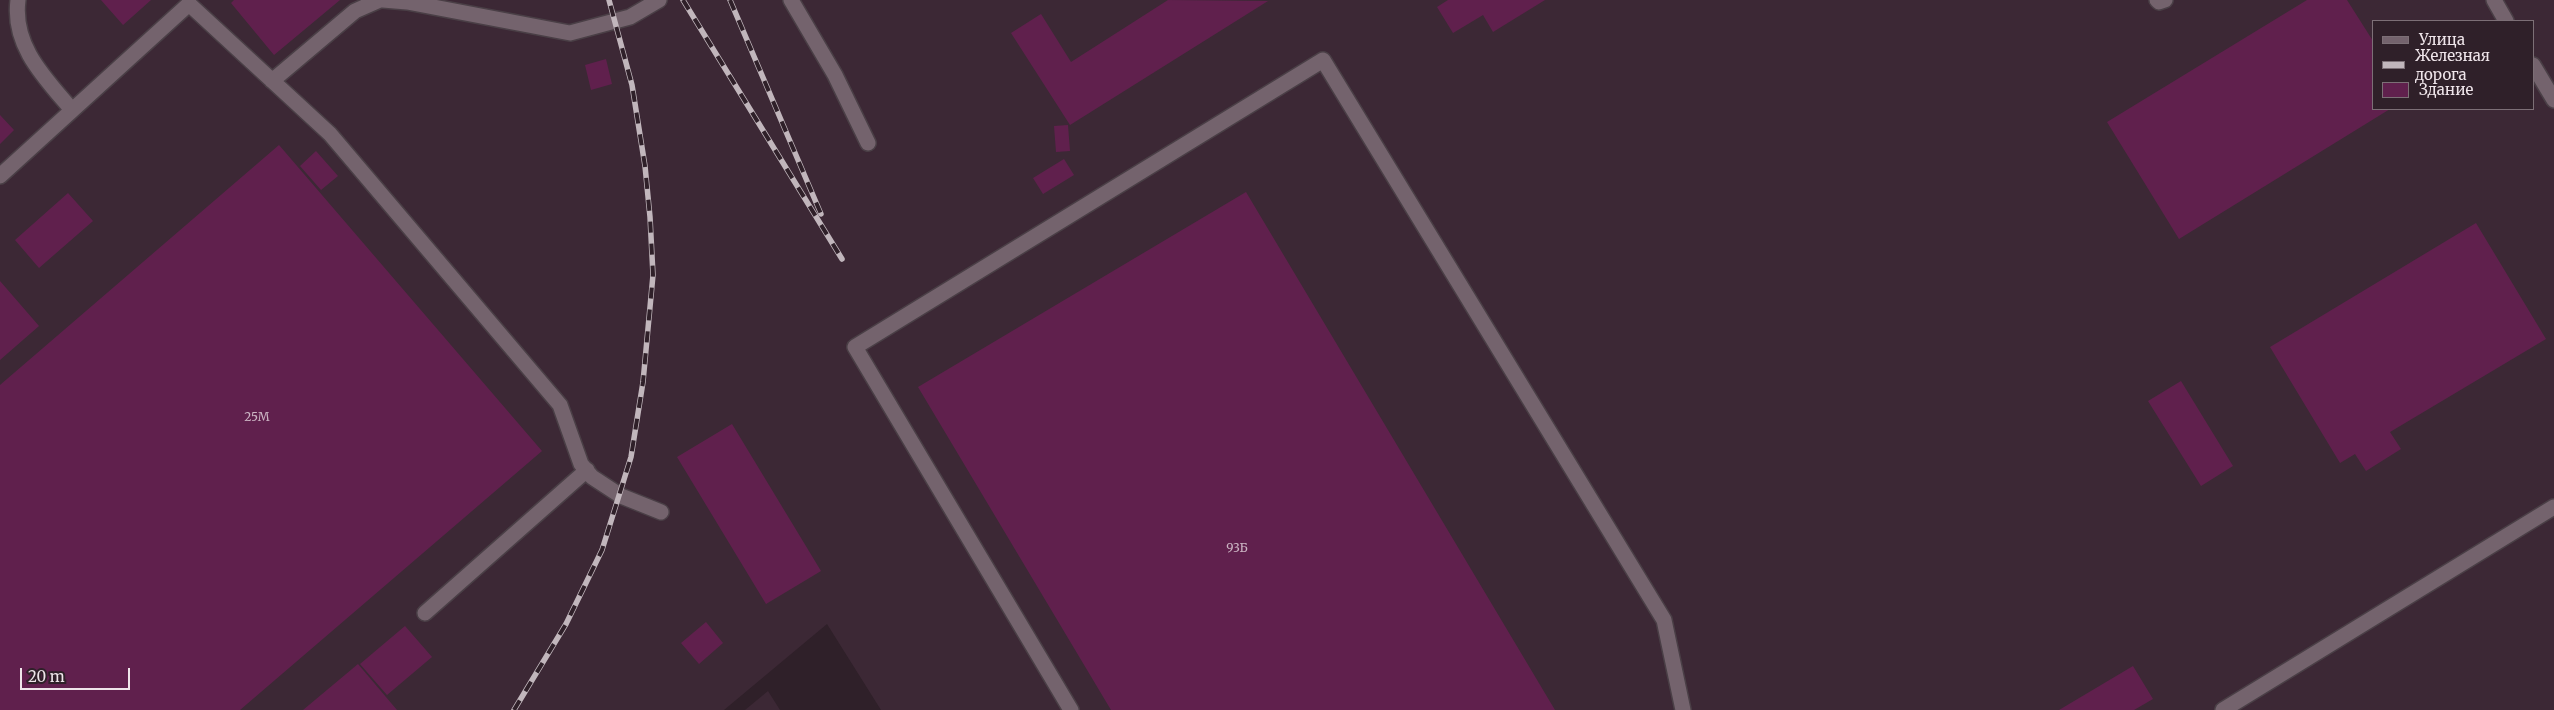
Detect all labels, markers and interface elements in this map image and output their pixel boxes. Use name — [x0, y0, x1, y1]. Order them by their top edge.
legend — [2372, 20, 2534, 110]
text: Улица — [2419, 30, 2465, 49]
text: Железная дорога — [2415, 46, 2490, 84]
text: Здание — [2419, 80, 2473, 99]
house number: 25М — [244, 411, 270, 425]
house number: 93Б — [1226, 542, 1248, 556]
scale bar — [22, 658, 132, 690]
text: 20 m — [28, 667, 65, 686]

